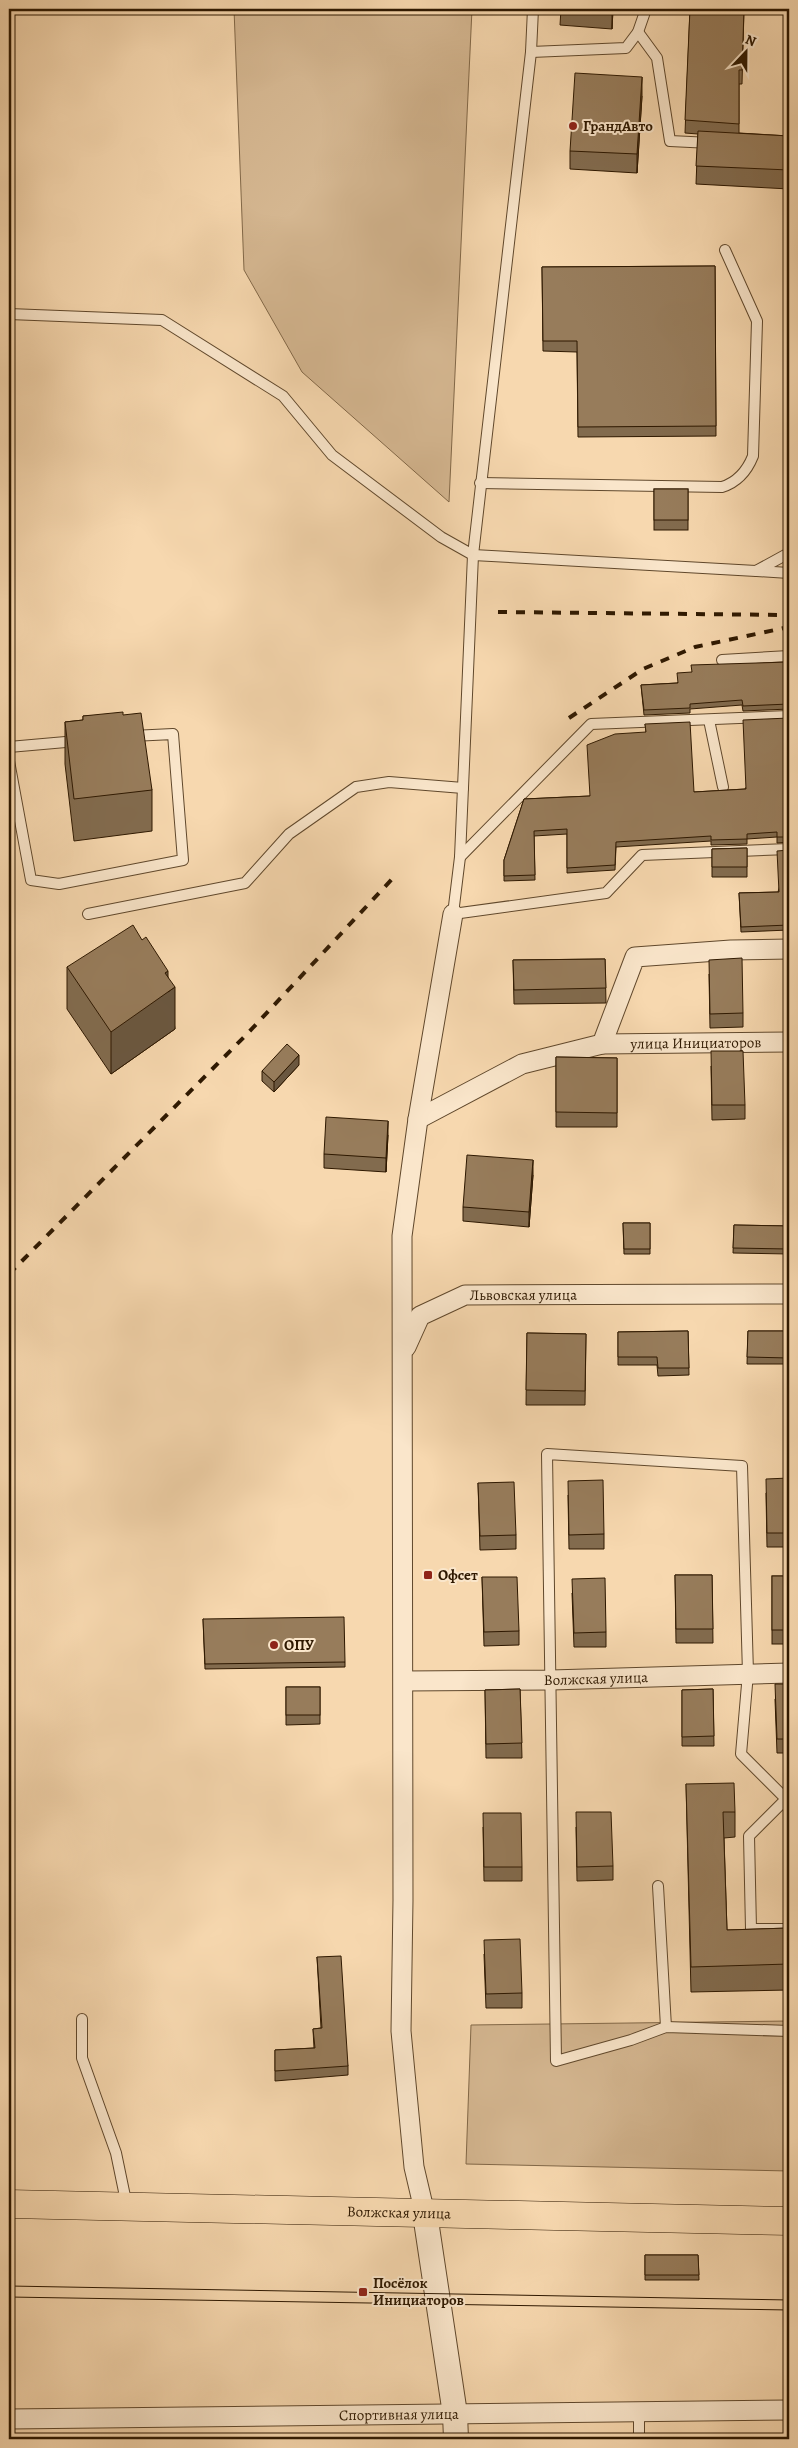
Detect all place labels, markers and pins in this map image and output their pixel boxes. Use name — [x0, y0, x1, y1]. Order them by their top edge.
place label: ГрандАвто — [583, 116, 653, 136]
marker: ГрандАвто — [567, 120, 579, 132]
place label: Офсет — [438, 1565, 478, 1585]
marker: Офсет — [422, 1569, 434, 1581]
place label: ОПУ — [284, 1635, 314, 1655]
marker: ОПУ — [268, 1639, 280, 1651]
place label: Посёлок Инициаторов — [373, 2273, 464, 2310]
marker: Посёлок Инициаторов — [357, 2286, 369, 2298]

